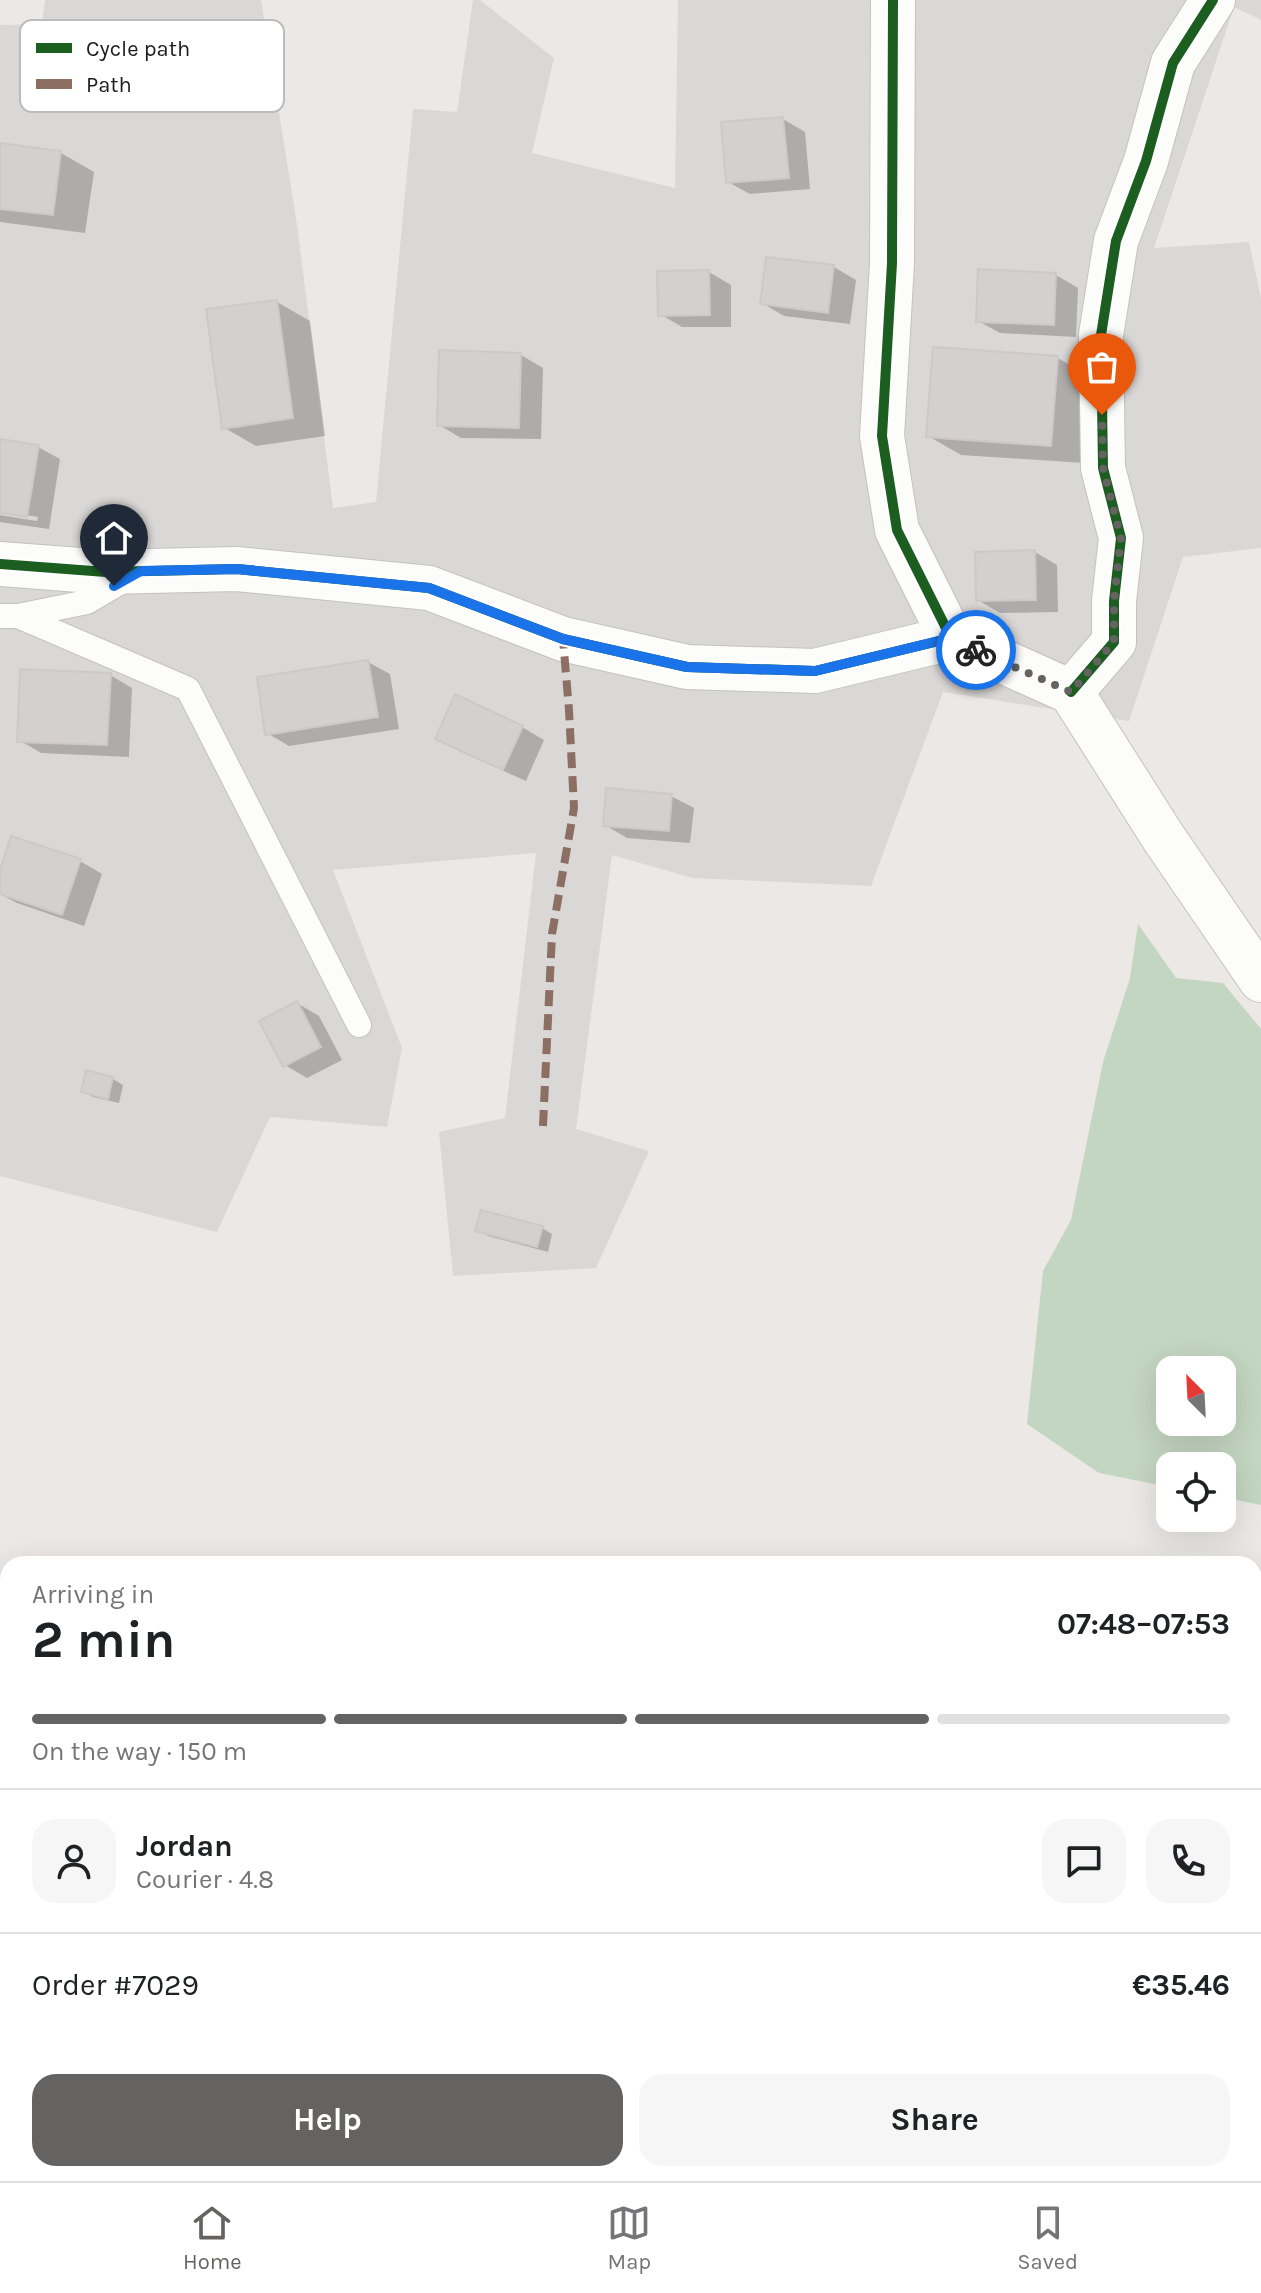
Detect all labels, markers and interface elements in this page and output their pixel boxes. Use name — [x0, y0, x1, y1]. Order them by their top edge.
legend — [20, 20, 284, 112]
text: Cycle path — [86, 36, 190, 62]
text: Path — [86, 72, 132, 98]
pin — [1068, 333, 1136, 415]
icon: bag — [1080, 345, 1124, 389]
pin — [80, 504, 148, 586]
icon: home — [92, 516, 136, 560]
courier — [936, 610, 1016, 690]
icon: bike — [954, 628, 998, 672]
north arrow — [1156, 1356, 1236, 1436]
map controls — [1156, 1356, 1236, 1532]
button: locate — [1156, 1452, 1236, 1532]
text: Arriving in — [32, 1579, 154, 1610]
text: 07:48–07:53 — [1057, 1606, 1230, 1642]
text: 2 min — [32, 1609, 175, 1670]
text: On the way · 150 m — [32, 1736, 247, 1767]
button: person — [32, 1819, 116, 1903]
button: chat — [1042, 1819, 1126, 1903]
button: phone — [1146, 1819, 1230, 1903]
text: Jordan — [136, 1828, 233, 1864]
text: Courier · 4.8 — [136, 1864, 274, 1895]
text: Order #7029 — [32, 1967, 199, 2003]
text: €35.46 — [1132, 1967, 1230, 2003]
button: Help — [32, 2074, 623, 2166]
button: Share — [639, 2074, 1230, 2166]
tab: Home — [183, 2201, 242, 2275]
tab: Map — [607, 2201, 651, 2275]
tab: Saved — [1017, 2201, 1078, 2275]

